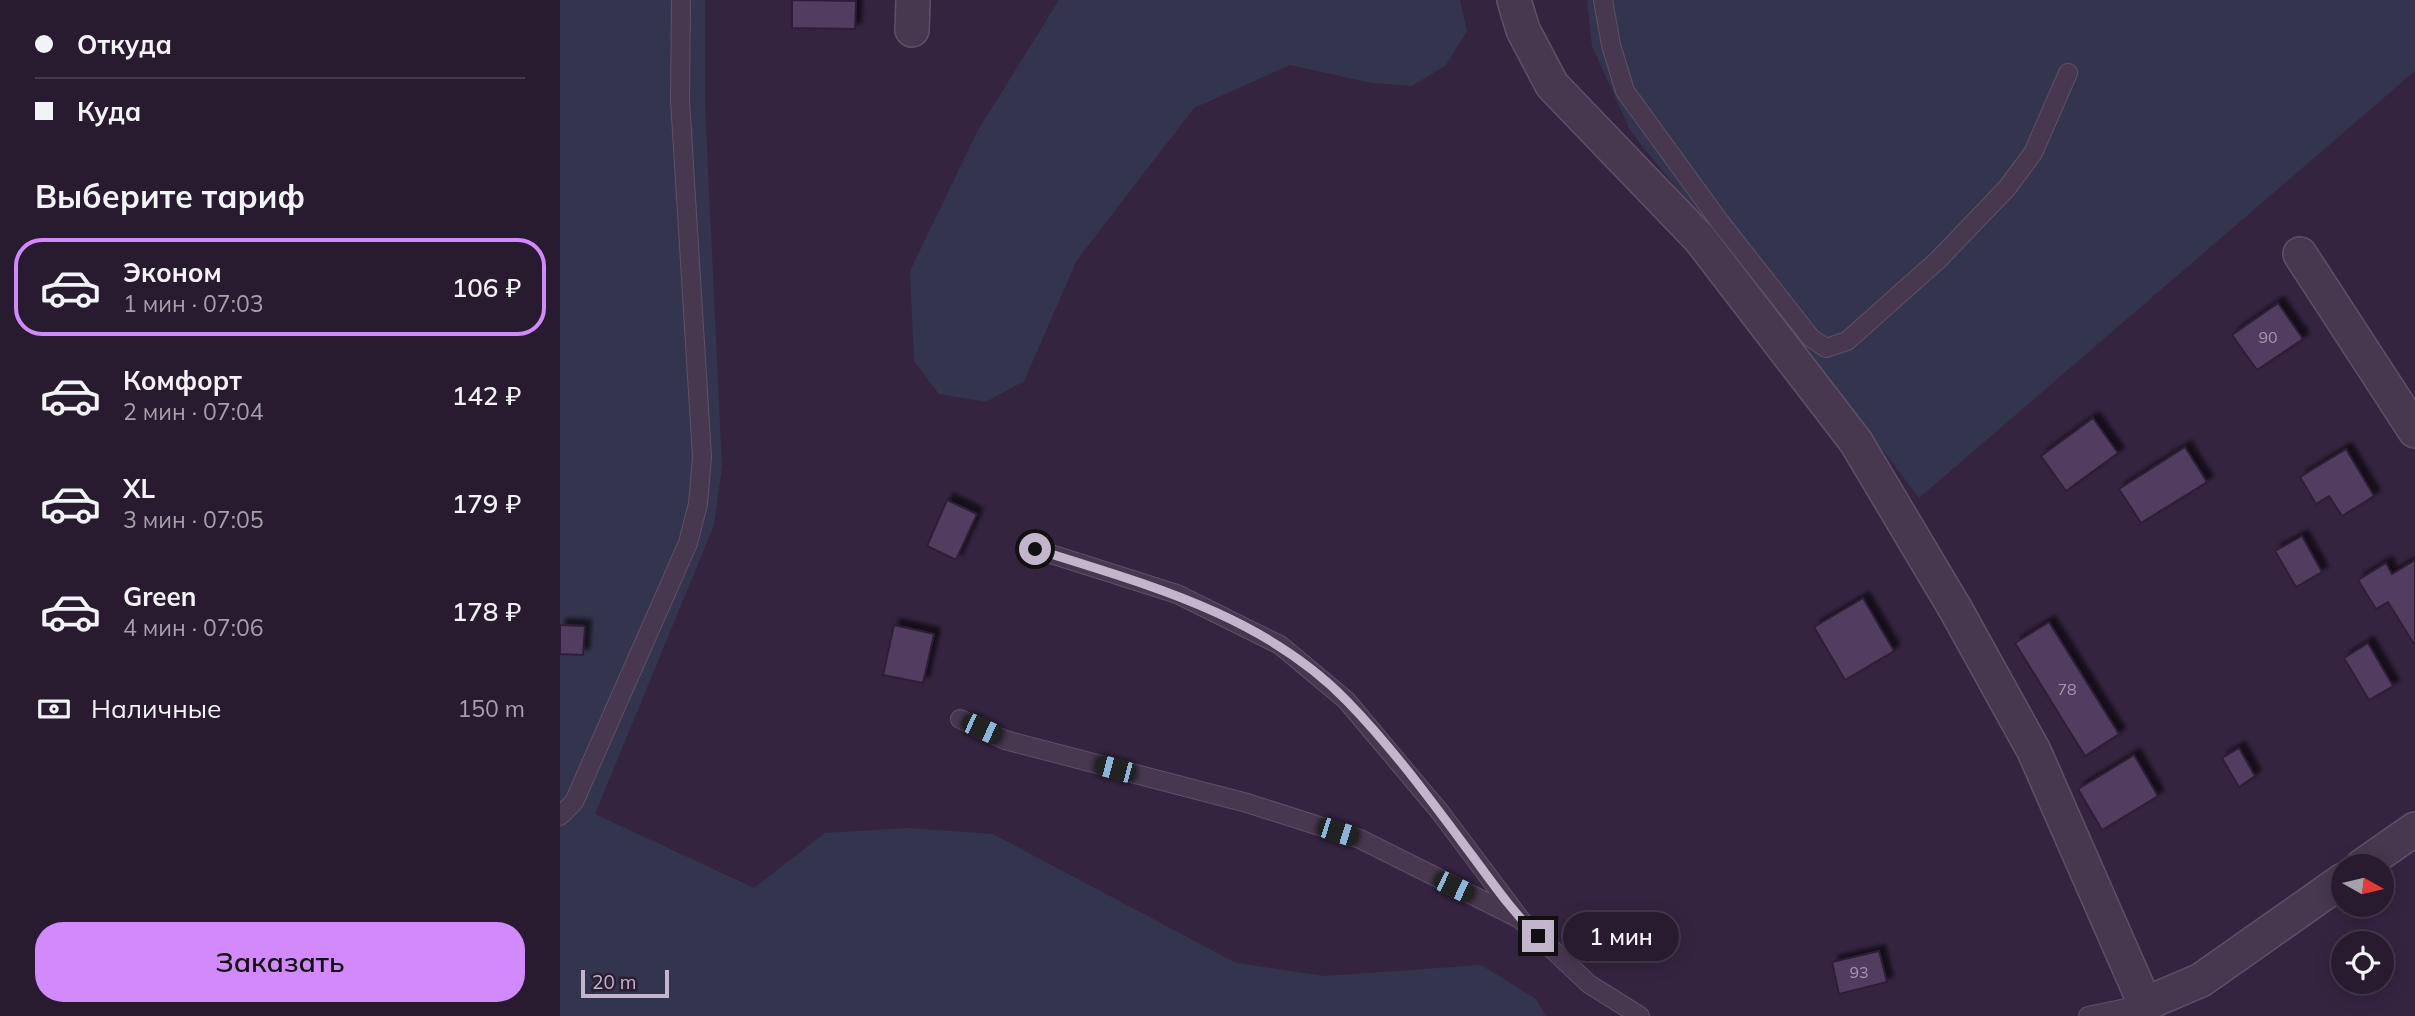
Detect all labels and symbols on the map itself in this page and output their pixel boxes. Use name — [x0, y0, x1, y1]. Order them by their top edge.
house number: 90 — [2258, 327, 2278, 347]
route start — [1019, 533, 1051, 565]
house number: 78 — [2057, 679, 2077, 699]
car — [959, 711, 1006, 747]
car — [1092, 753, 1139, 785]
car — [1315, 816, 1362, 848]
north arrow — [2331, 854, 2394, 917]
car — [1431, 868, 1478, 906]
callout: 1 мин — [1562, 912, 1678, 960]
route end — [1522, 920, 1554, 952]
house number: 93 — [1849, 962, 1869, 982]
scale bar — [581, 967, 668, 999]

